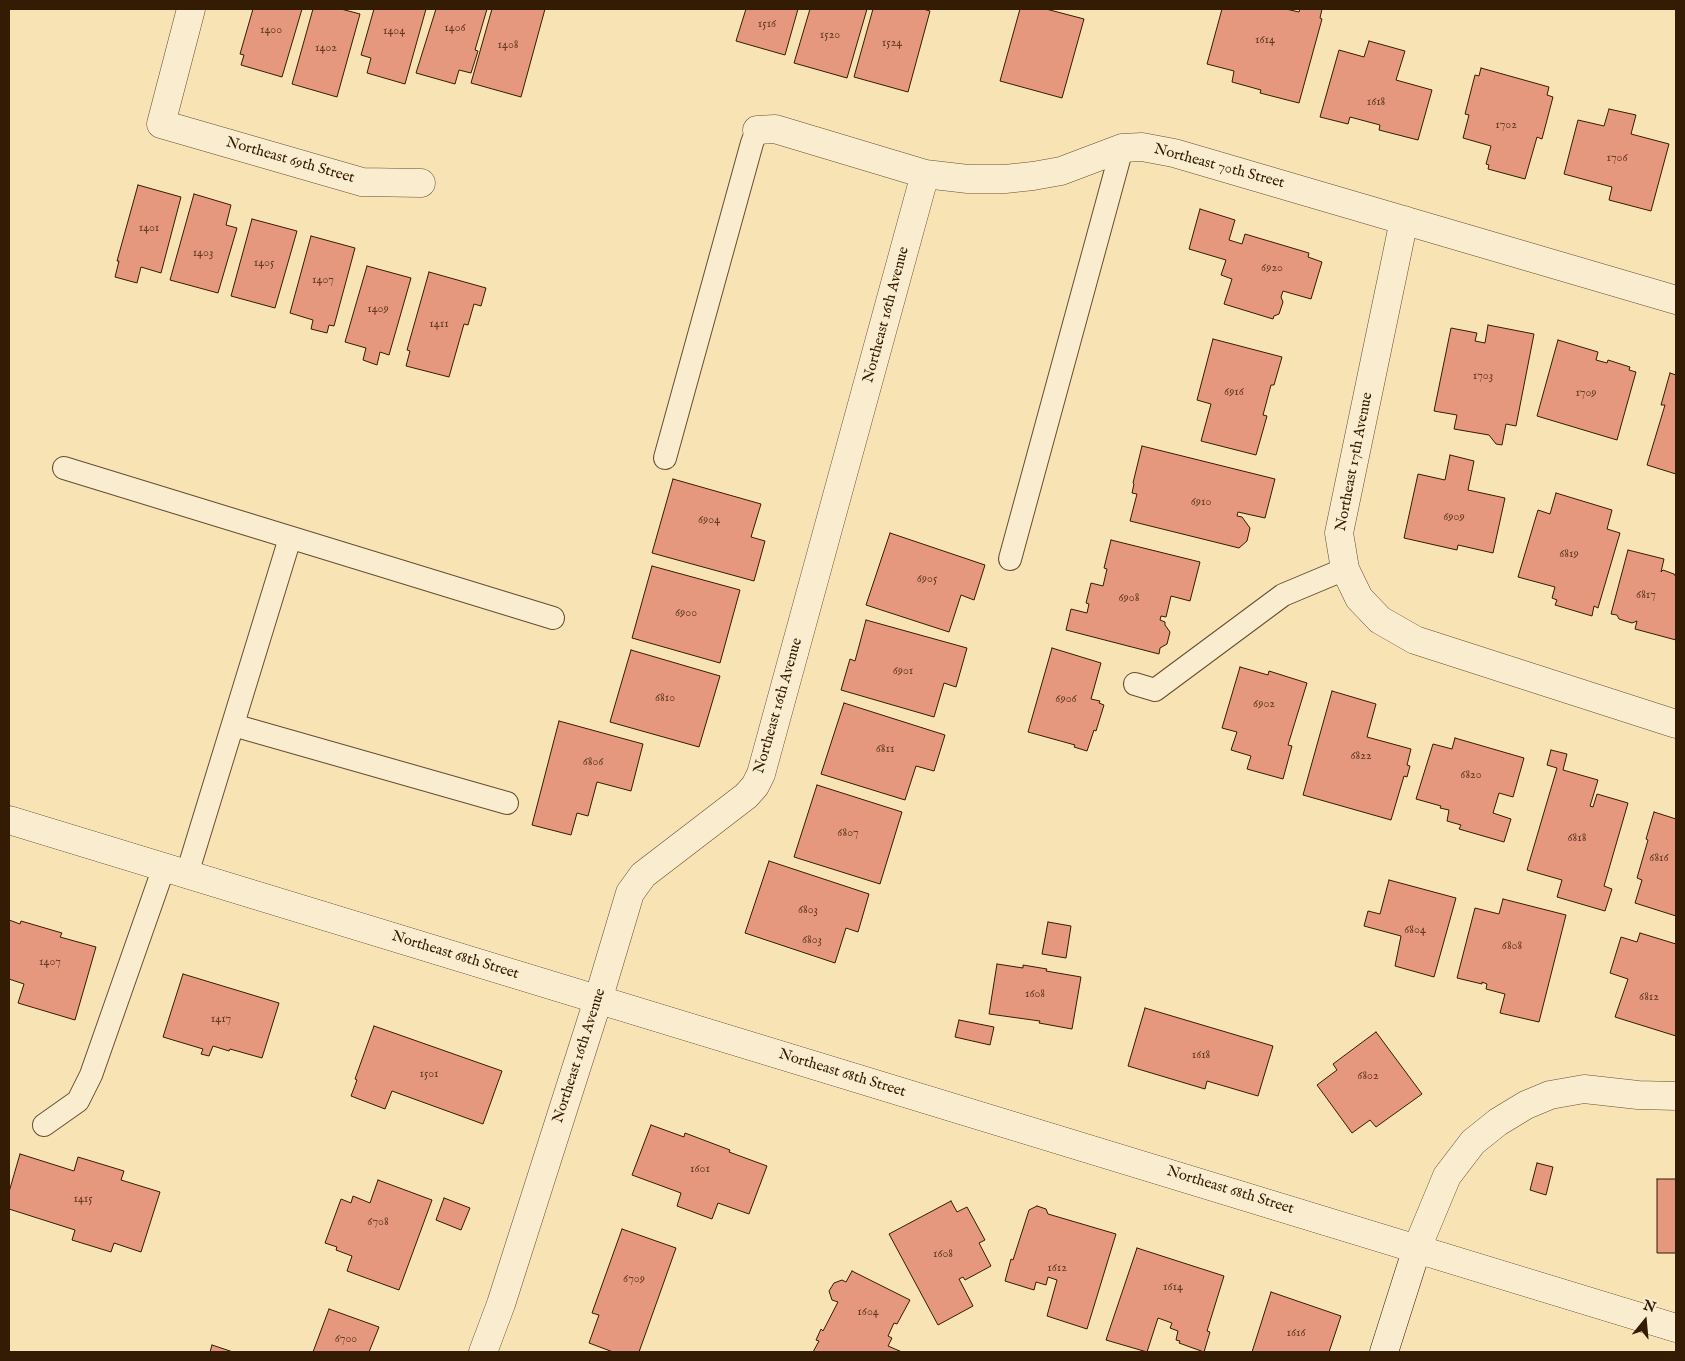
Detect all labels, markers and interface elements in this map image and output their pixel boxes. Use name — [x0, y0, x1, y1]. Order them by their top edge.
house number: 1516 — [758, 18, 776, 32]
house number: 1406 — [444, 22, 466, 36]
house number: 1400 — [260, 24, 282, 38]
house number: 1404 — [383, 25, 405, 39]
house number: 1520 — [820, 29, 840, 43]
house number: 1614 — [1255, 34, 1275, 48]
house number: 1524 — [882, 37, 902, 51]
house number: 1408 — [498, 39, 518, 53]
house number: 1402 — [315, 42, 337, 56]
house number: 1618 — [1367, 96, 1385, 110]
house number: 1702 — [1495, 119, 1517, 133]
street label: Northeast 69th Street — [224, 134, 356, 188]
street label: Northeast 70th Street — [1152, 141, 1286, 193]
house number: 1706 — [1606, 152, 1628, 166]
house number: 1401 — [139, 222, 159, 236]
street label: Northeast 16th Avenue — [860, 245, 914, 385]
house number: 1403 — [193, 247, 213, 261]
house number: 1405 — [254, 257, 274, 271]
house number: 6920 — [1261, 262, 1283, 276]
house number: 1407 — [312, 274, 334, 288]
house number: 1409 — [367, 303, 389, 317]
house number: 1411 — [429, 318, 449, 332]
house number: 1703 — [1473, 370, 1493, 384]
house number: 6916 — [1224, 386, 1244, 400]
house number: 1709 — [1575, 387, 1597, 401]
street label: Northeast 17th Avenue — [1333, 391, 1377, 533]
house number: 6910 — [1191, 496, 1211, 510]
house number: 6909 — [1443, 511, 1465, 525]
house number: 6904 — [698, 514, 720, 528]
house number: 6819 — [1559, 548, 1579, 562]
house number: 6905 — [917, 573, 937, 587]
house number: 6817 — [1636, 589, 1656, 603]
house number: 6908 — [1119, 592, 1139, 606]
house number: 6900 — [675, 607, 697, 621]
street label: Northeast 16th Avenue — [751, 636, 807, 776]
house number: 6901 — [893, 665, 913, 679]
house number: 6810 — [655, 692, 675, 706]
house number: 6906 — [1055, 693, 1077, 707]
house number: 6902 — [1253, 698, 1275, 712]
house number: 6811 — [876, 743, 894, 757]
house number: 6822 — [1350, 750, 1372, 764]
house number: 6806 — [583, 756, 603, 770]
house number: 6820 — [1460, 769, 1482, 783]
house number: 6807 — [837, 827, 859, 841]
house number: 6818 — [1568, 832, 1586, 846]
house number: 6816 — [1649, 852, 1669, 866]
house number: 6803 — [798, 904, 818, 918]
house number: 6804 — [1404, 924, 1426, 938]
street label: Northeast 68th Street — [389, 928, 521, 984]
house number: 6803 — [802, 934, 822, 948]
house number: 6808 — [1502, 940, 1522, 954]
house number: 1407 — [39, 956, 61, 970]
street label: Northeast 16th Avenue — [550, 986, 610, 1126]
house number: 1608 — [1025, 988, 1045, 1002]
house number: 6812 — [1639, 991, 1659, 1005]
house number: 1417 — [211, 1013, 231, 1027]
street label: Northeast 68th Street — [776, 1046, 908, 1102]
house number: 1618 — [1192, 1049, 1210, 1063]
house number: 1501 — [419, 1068, 439, 1082]
house number: 6802 — [1357, 1070, 1379, 1084]
house number: 1601 — [690, 1163, 710, 1177]
street label: Northeast 68th Street — [1164, 1163, 1296, 1219]
house number: 1415 — [73, 1193, 93, 1207]
house number: 6708 — [367, 1216, 389, 1230]
house number: 1608 — [933, 1248, 953, 1262]
house number: 1612 — [1047, 1262, 1067, 1276]
house number: 6709 — [623, 1273, 645, 1287]
house number: 1614 — [1163, 1281, 1183, 1295]
north arrow — [1620, 1296, 1670, 1346]
text: N — [1641, 1296, 1658, 1317]
house number: 1604 — [857, 1306, 879, 1320]
house number: 1616 — [1287, 1327, 1305, 1341]
house number: 6700 — [335, 1333, 357, 1347]

